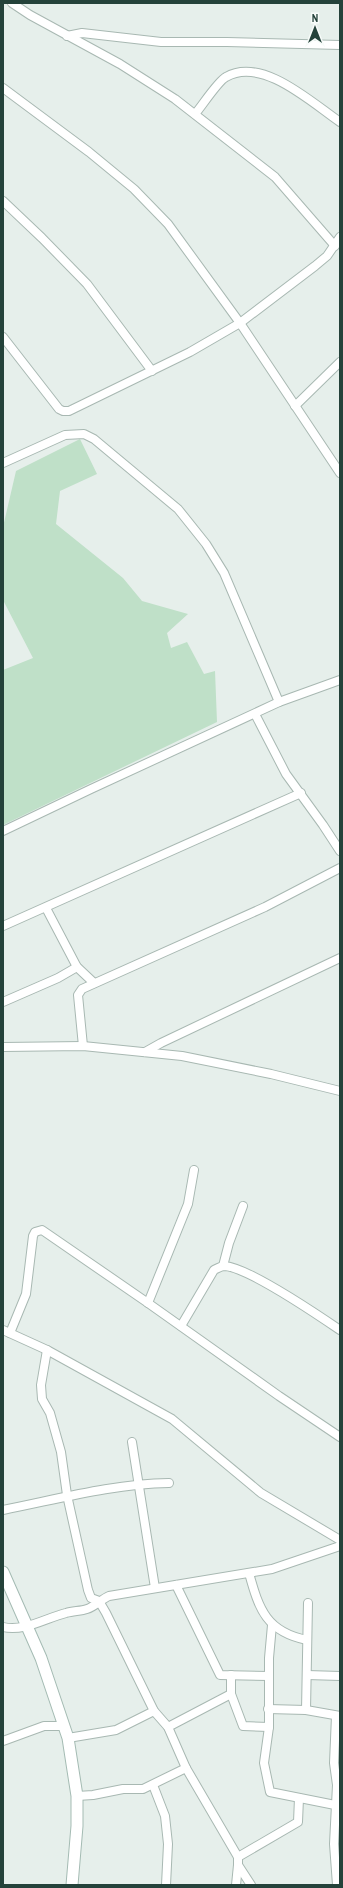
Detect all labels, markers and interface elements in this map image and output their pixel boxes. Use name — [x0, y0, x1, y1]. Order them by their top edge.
north arrow — [295, 8, 335, 48]
text: N — [312, 11, 318, 25]

